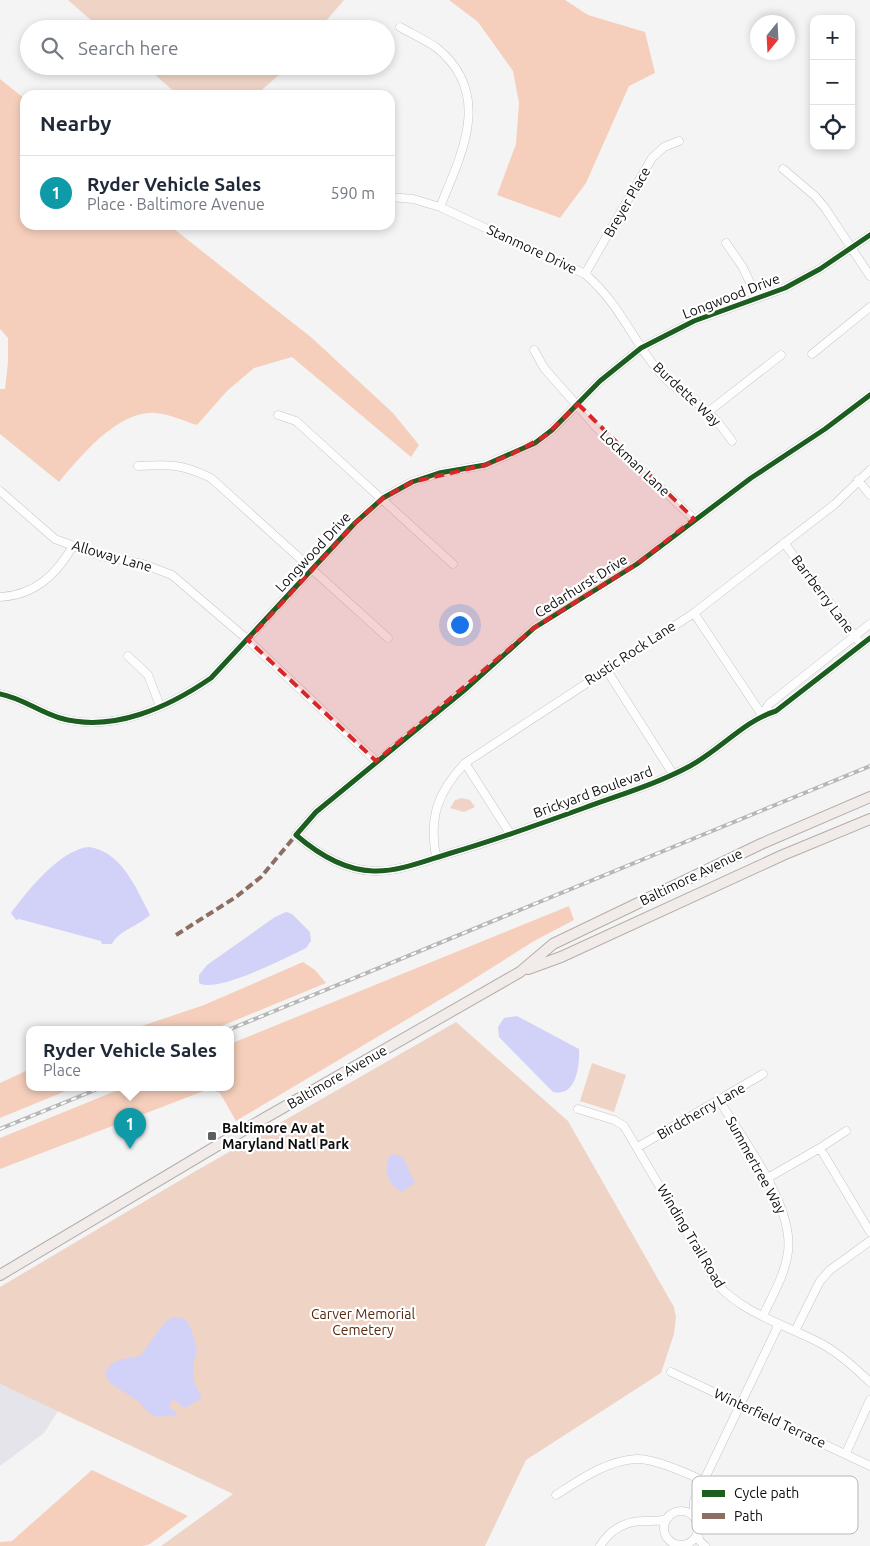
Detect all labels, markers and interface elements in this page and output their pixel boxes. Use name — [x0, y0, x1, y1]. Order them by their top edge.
north arrow — [750, 15, 795, 60]
map controls — [810, 15, 855, 150]
button: + — [810, 15, 855, 60]
search box — [20, 20, 395, 75]
icon: search — [38, 34, 66, 62]
text: Search here — [78, 37, 178, 59]
button: − — [810, 60, 855, 105]
button: locate — [810, 105, 855, 150]
text: Nearby — [40, 111, 111, 135]
street label: Breyer Place — [600, 164, 654, 240]
text: Ryder Vehicle Sales — [87, 173, 261, 195]
text: 1 — [51, 184, 61, 202]
text: 590 m — [330, 184, 375, 202]
text: Place · Baltimore Avenue — [87, 195, 265, 213]
street label: Stanmore Drive — [484, 221, 580, 277]
street label: Longwood Drive — [680, 270, 782, 322]
street label: Burdette Way — [650, 359, 724, 430]
street label: Lockman Lane — [597, 427, 673, 499]
street label: Longwood Drive — [272, 509, 354, 595]
street label: Alloway Lane — [70, 537, 154, 575]
street label: Cedarhurst Drive — [532, 551, 630, 621]
street label: Barrberry Lane — [788, 552, 858, 636]
your location — [447, 612, 473, 638]
street label: Rustic Rock Lane — [582, 618, 678, 688]
street label: Brickyard Boulevard — [531, 763, 655, 821]
street label: Baltimore Avenue — [637, 845, 745, 909]
popup — [26, 1026, 234, 1091]
text: Ryder Vehicle Sales — [43, 1039, 217, 1061]
street label: Baltimore Avenue — [284, 1042, 390, 1112]
text: Place — [43, 1061, 81, 1079]
street label: Birdcherry Lane — [654, 1079, 748, 1143]
pin: 1 — [114, 1108, 146, 1149]
street label: Summertree Way — [723, 1114, 789, 1217]
place label: Baltimore Av at Maryland Natl Park — [222, 1120, 349, 1152]
marker: Baltimore Av at Maryland Natl Park — [206, 1130, 218, 1142]
street label: Winding Trail Road — [654, 1181, 728, 1291]
park label: Carver Memorial Cemetery — [311, 1306, 415, 1338]
street label: Winterfield Terrace — [712, 1385, 828, 1451]
legend — [692, 1476, 858, 1534]
text: Cycle path — [734, 1485, 799, 1501]
text: Path — [734, 1508, 763, 1524]

